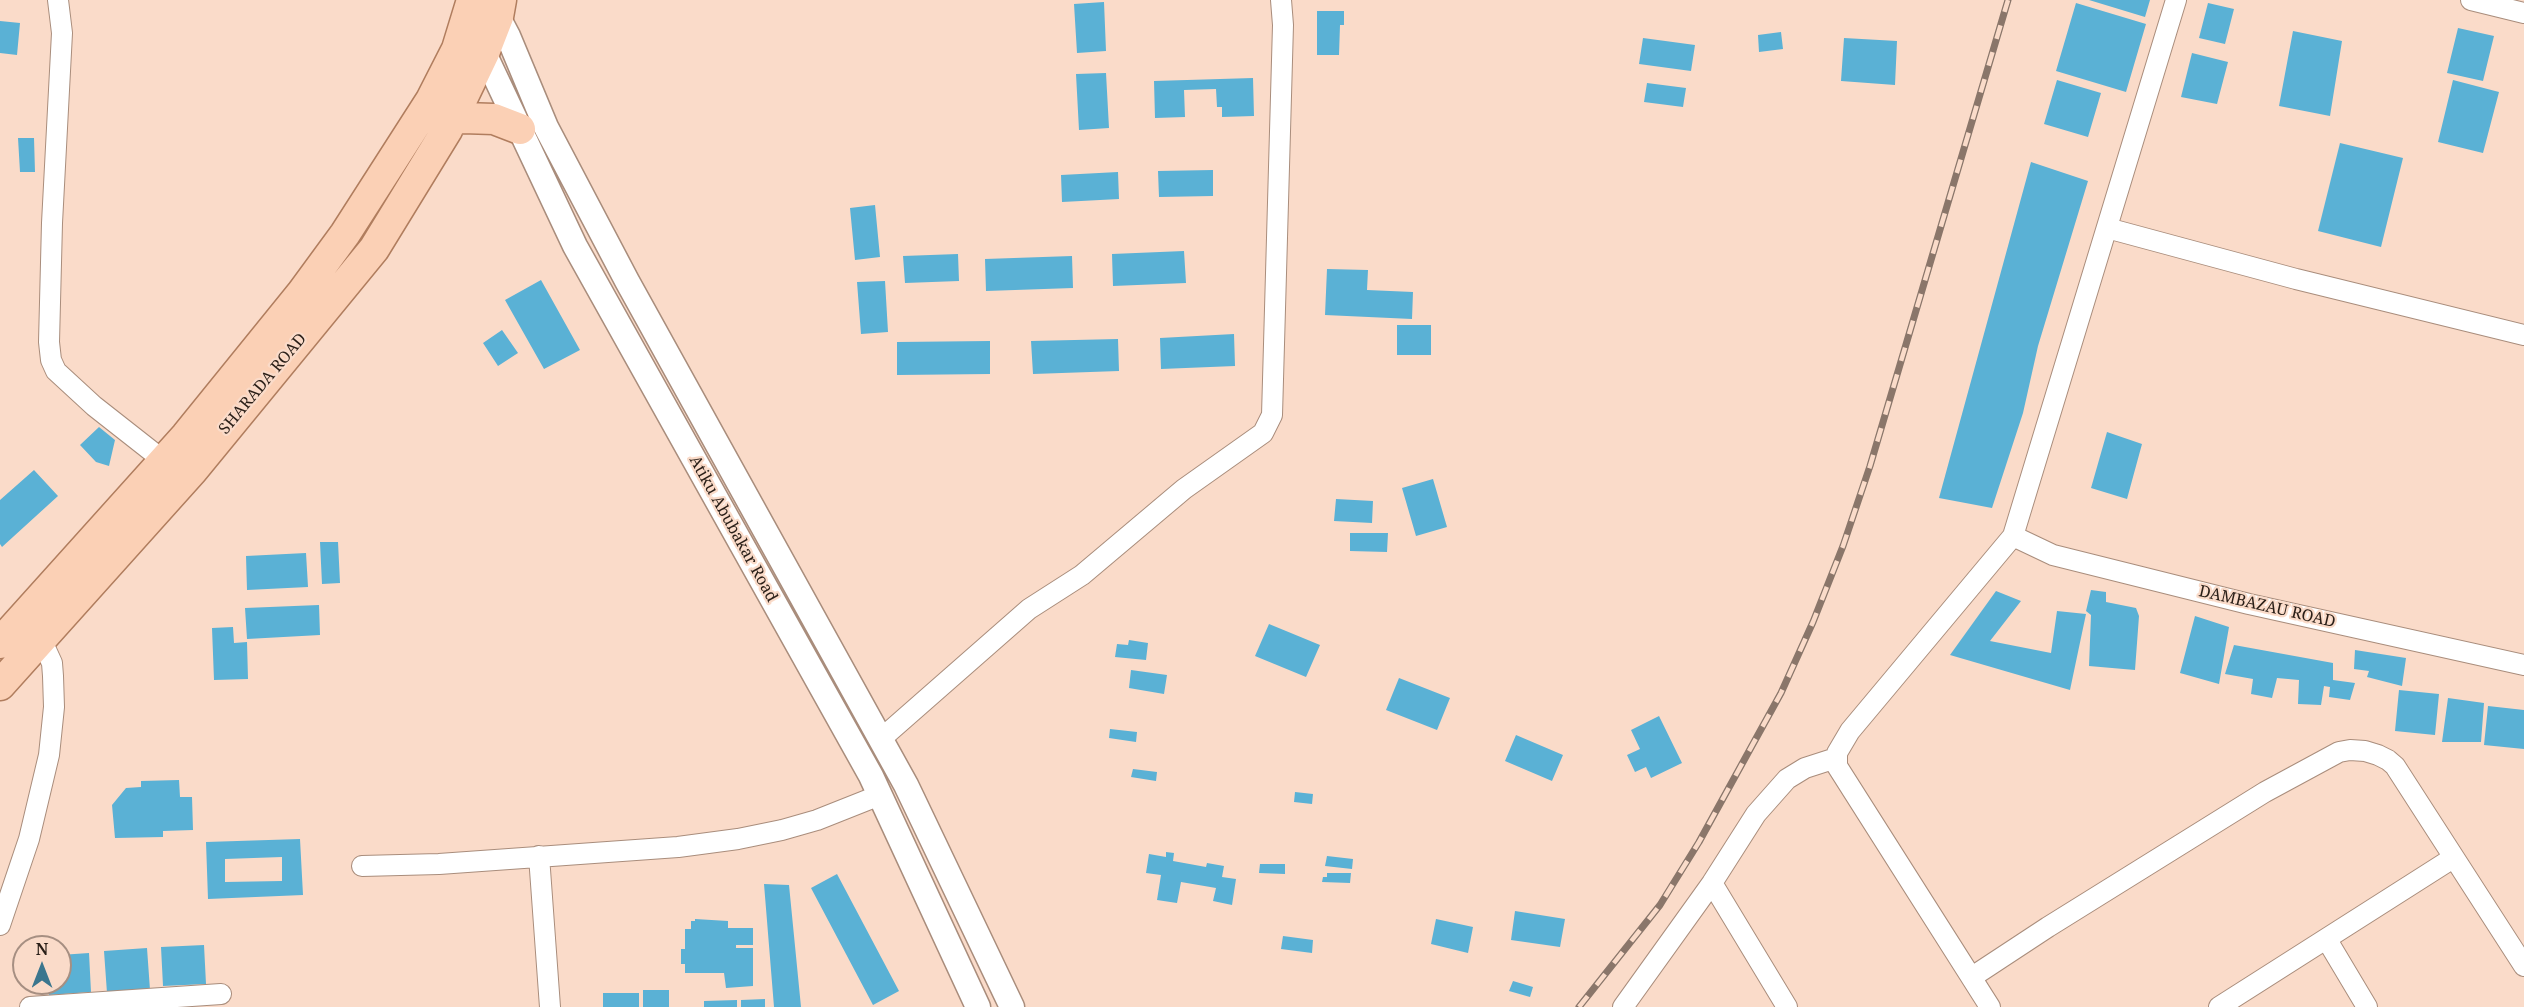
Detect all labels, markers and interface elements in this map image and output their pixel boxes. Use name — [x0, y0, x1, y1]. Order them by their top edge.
street label: SHARADA ROAD — [215, 330, 311, 438]
street label: Atiku Abubakar Road — [685, 452, 781, 606]
street label: DAMBAZAU ROAD — [2197, 582, 2337, 632]
north arrow — [12, 935, 72, 995]
text: N — [36, 938, 48, 960]

